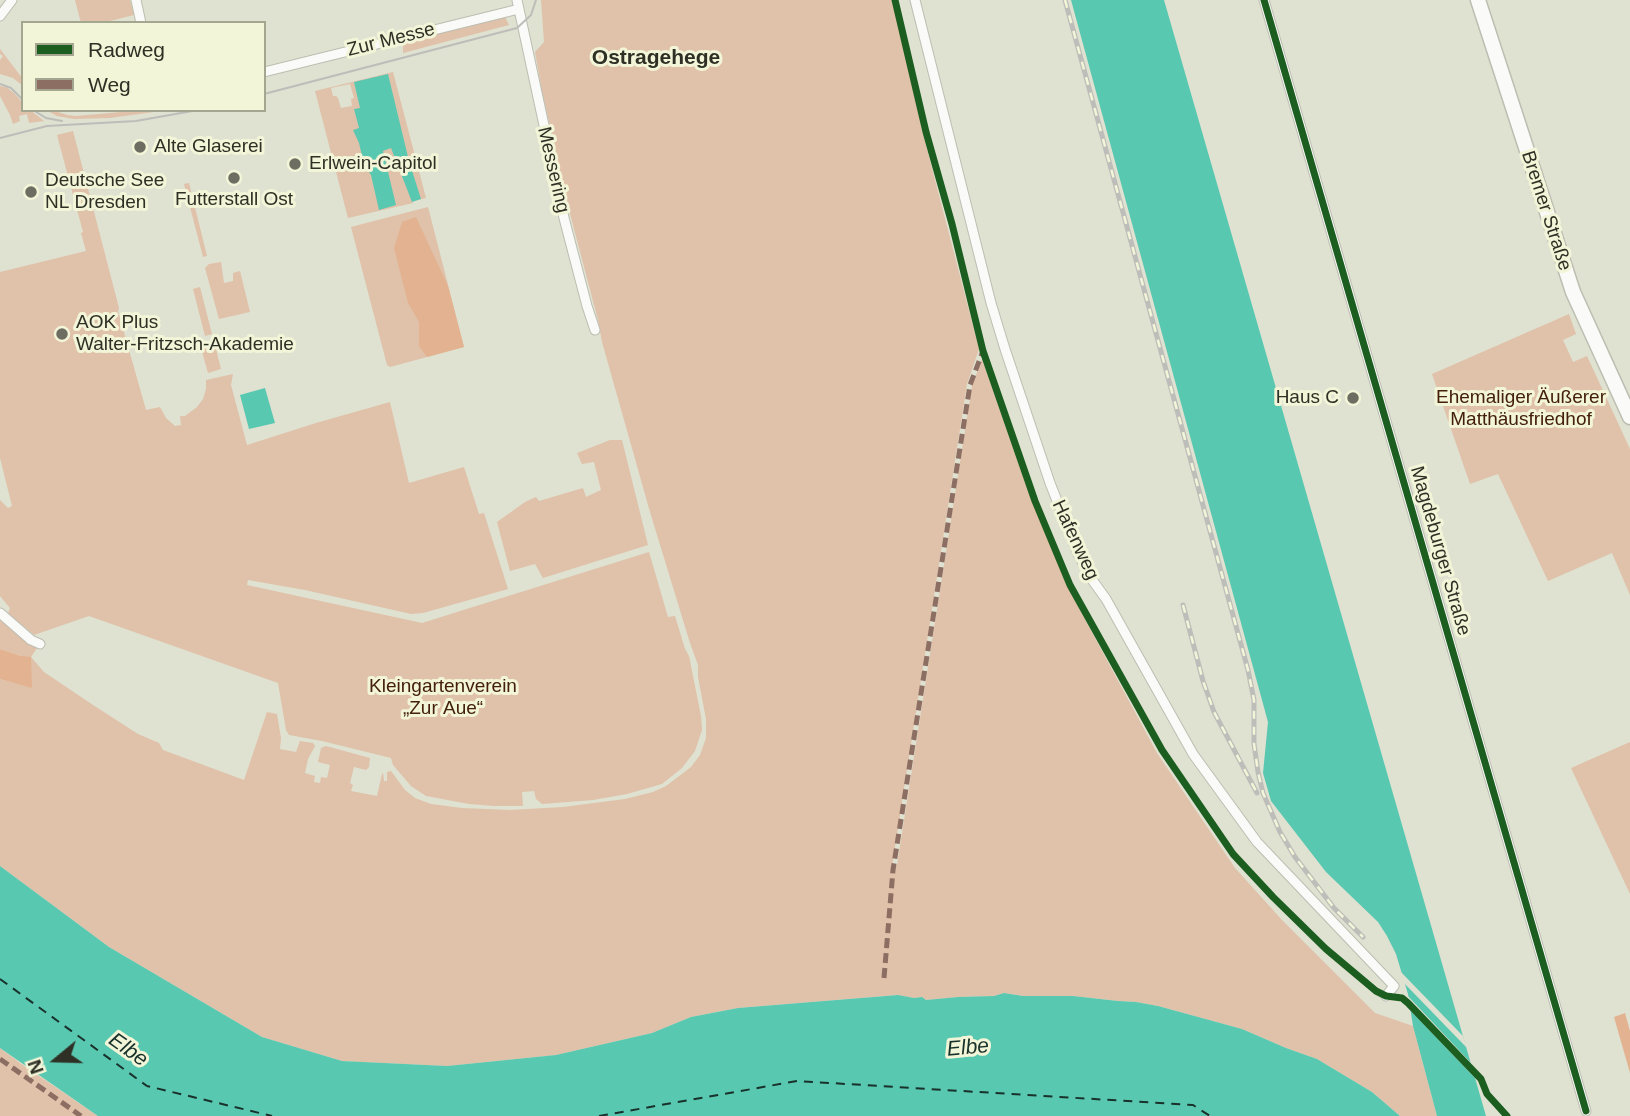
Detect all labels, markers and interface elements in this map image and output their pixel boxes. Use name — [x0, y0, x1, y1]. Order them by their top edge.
street label: Zur Messe — [345, 18, 437, 62]
legend — [21, 21, 266, 112]
text: Radweg — [88, 38, 165, 61]
district label: Ostragehege — [592, 45, 720, 71]
text: Weg — [88, 73, 131, 96]
street label: Messering — [532, 125, 574, 215]
place label: Alte Glaserei — [154, 136, 263, 158]
marker: Alte Glaserei — [132, 139, 148, 155]
street label: Bremer Straße — [1516, 148, 1576, 274]
place label: Erlwein-Capitol — [309, 153, 437, 175]
marker: Erlwein-Capitol — [287, 156, 303, 172]
place label: Deutsche See NL Dresden — [45, 170, 164, 214]
marker: Futterstall Ost — [226, 170, 242, 186]
marker: Deutsche See NL Dresden — [23, 184, 39, 200]
place label: Futterstall Ost — [175, 189, 293, 211]
place label: AOK Plus Walter-Fritzsch-Akademie — [76, 312, 294, 356]
marker: AOK Plus Walter-Fritzsch-Akademie — [54, 326, 70, 342]
place label: Haus C — [1276, 387, 1339, 409]
park label: Ehemaliger Äußerer Matthäusfriedhof — [1436, 387, 1606, 431]
marker: Haus C — [1345, 390, 1361, 406]
street label: Magdeburger Straße — [1405, 464, 1475, 638]
street label: Hafenweg — [1047, 496, 1103, 584]
park label: Kleingartenverein „Zur Aue“ — [369, 676, 517, 720]
north arrow — [21, 1025, 91, 1095]
water label: Elbe — [104, 1028, 152, 1072]
water label: Elbe — [946, 1034, 990, 1062]
text: N — [24, 1057, 48, 1077]

